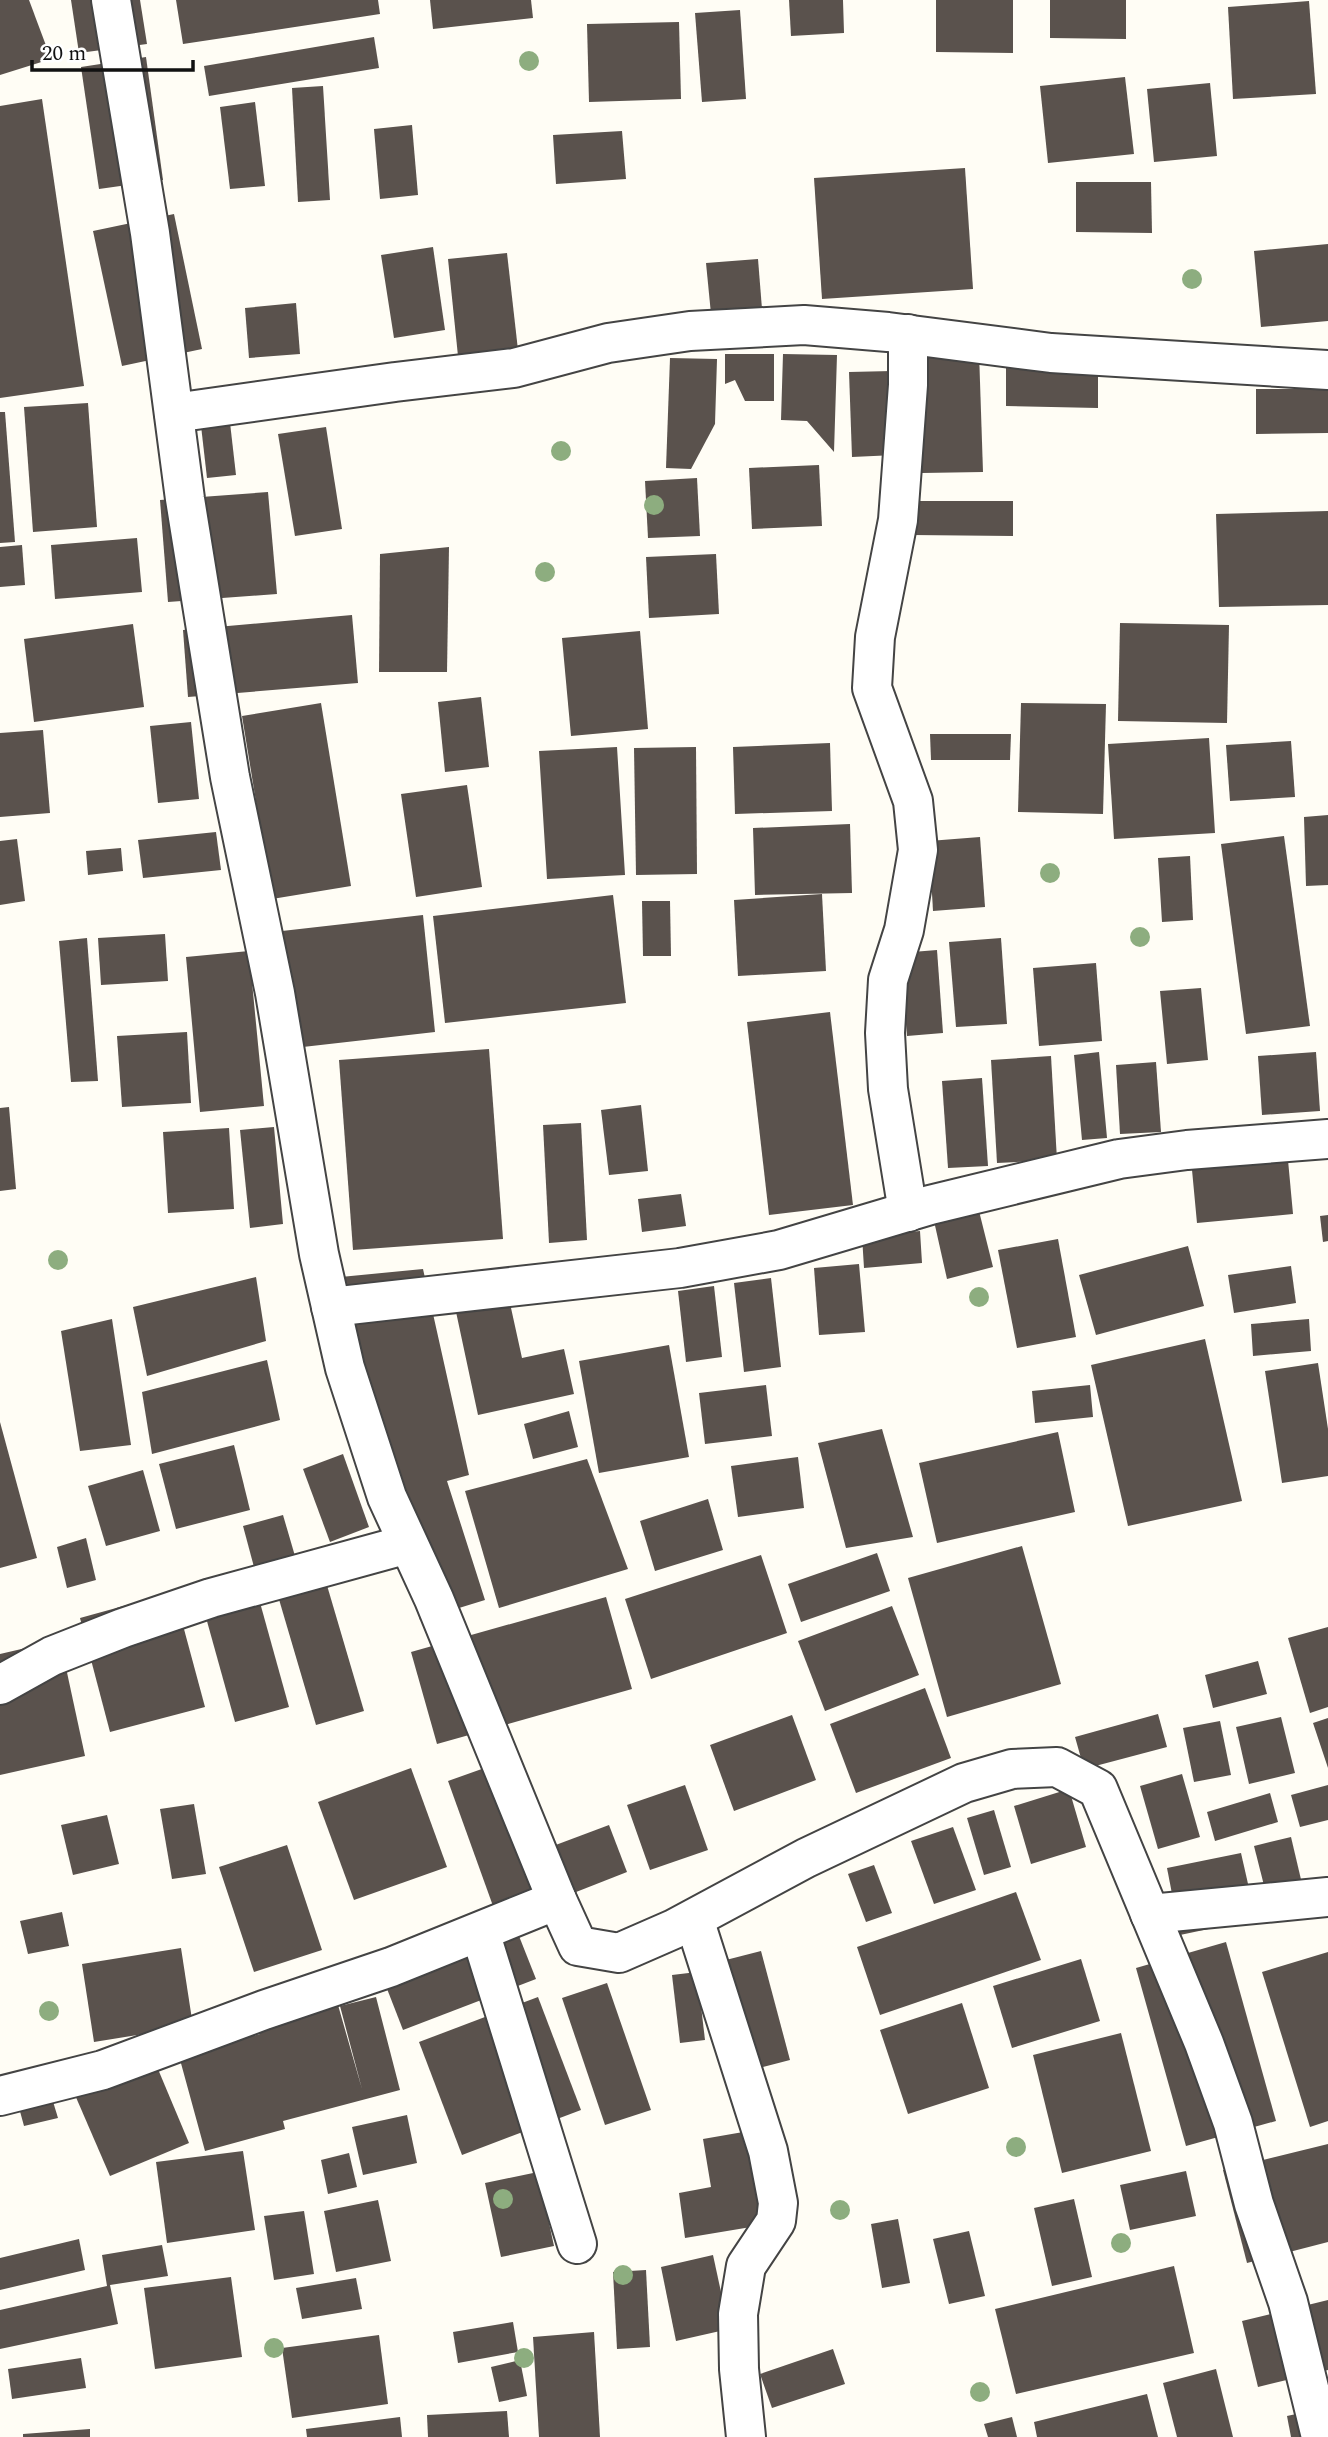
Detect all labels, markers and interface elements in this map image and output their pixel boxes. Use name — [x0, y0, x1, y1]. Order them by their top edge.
scale bar — [32, 28, 192, 72]
text: 20 m — [42, 38, 86, 70]

